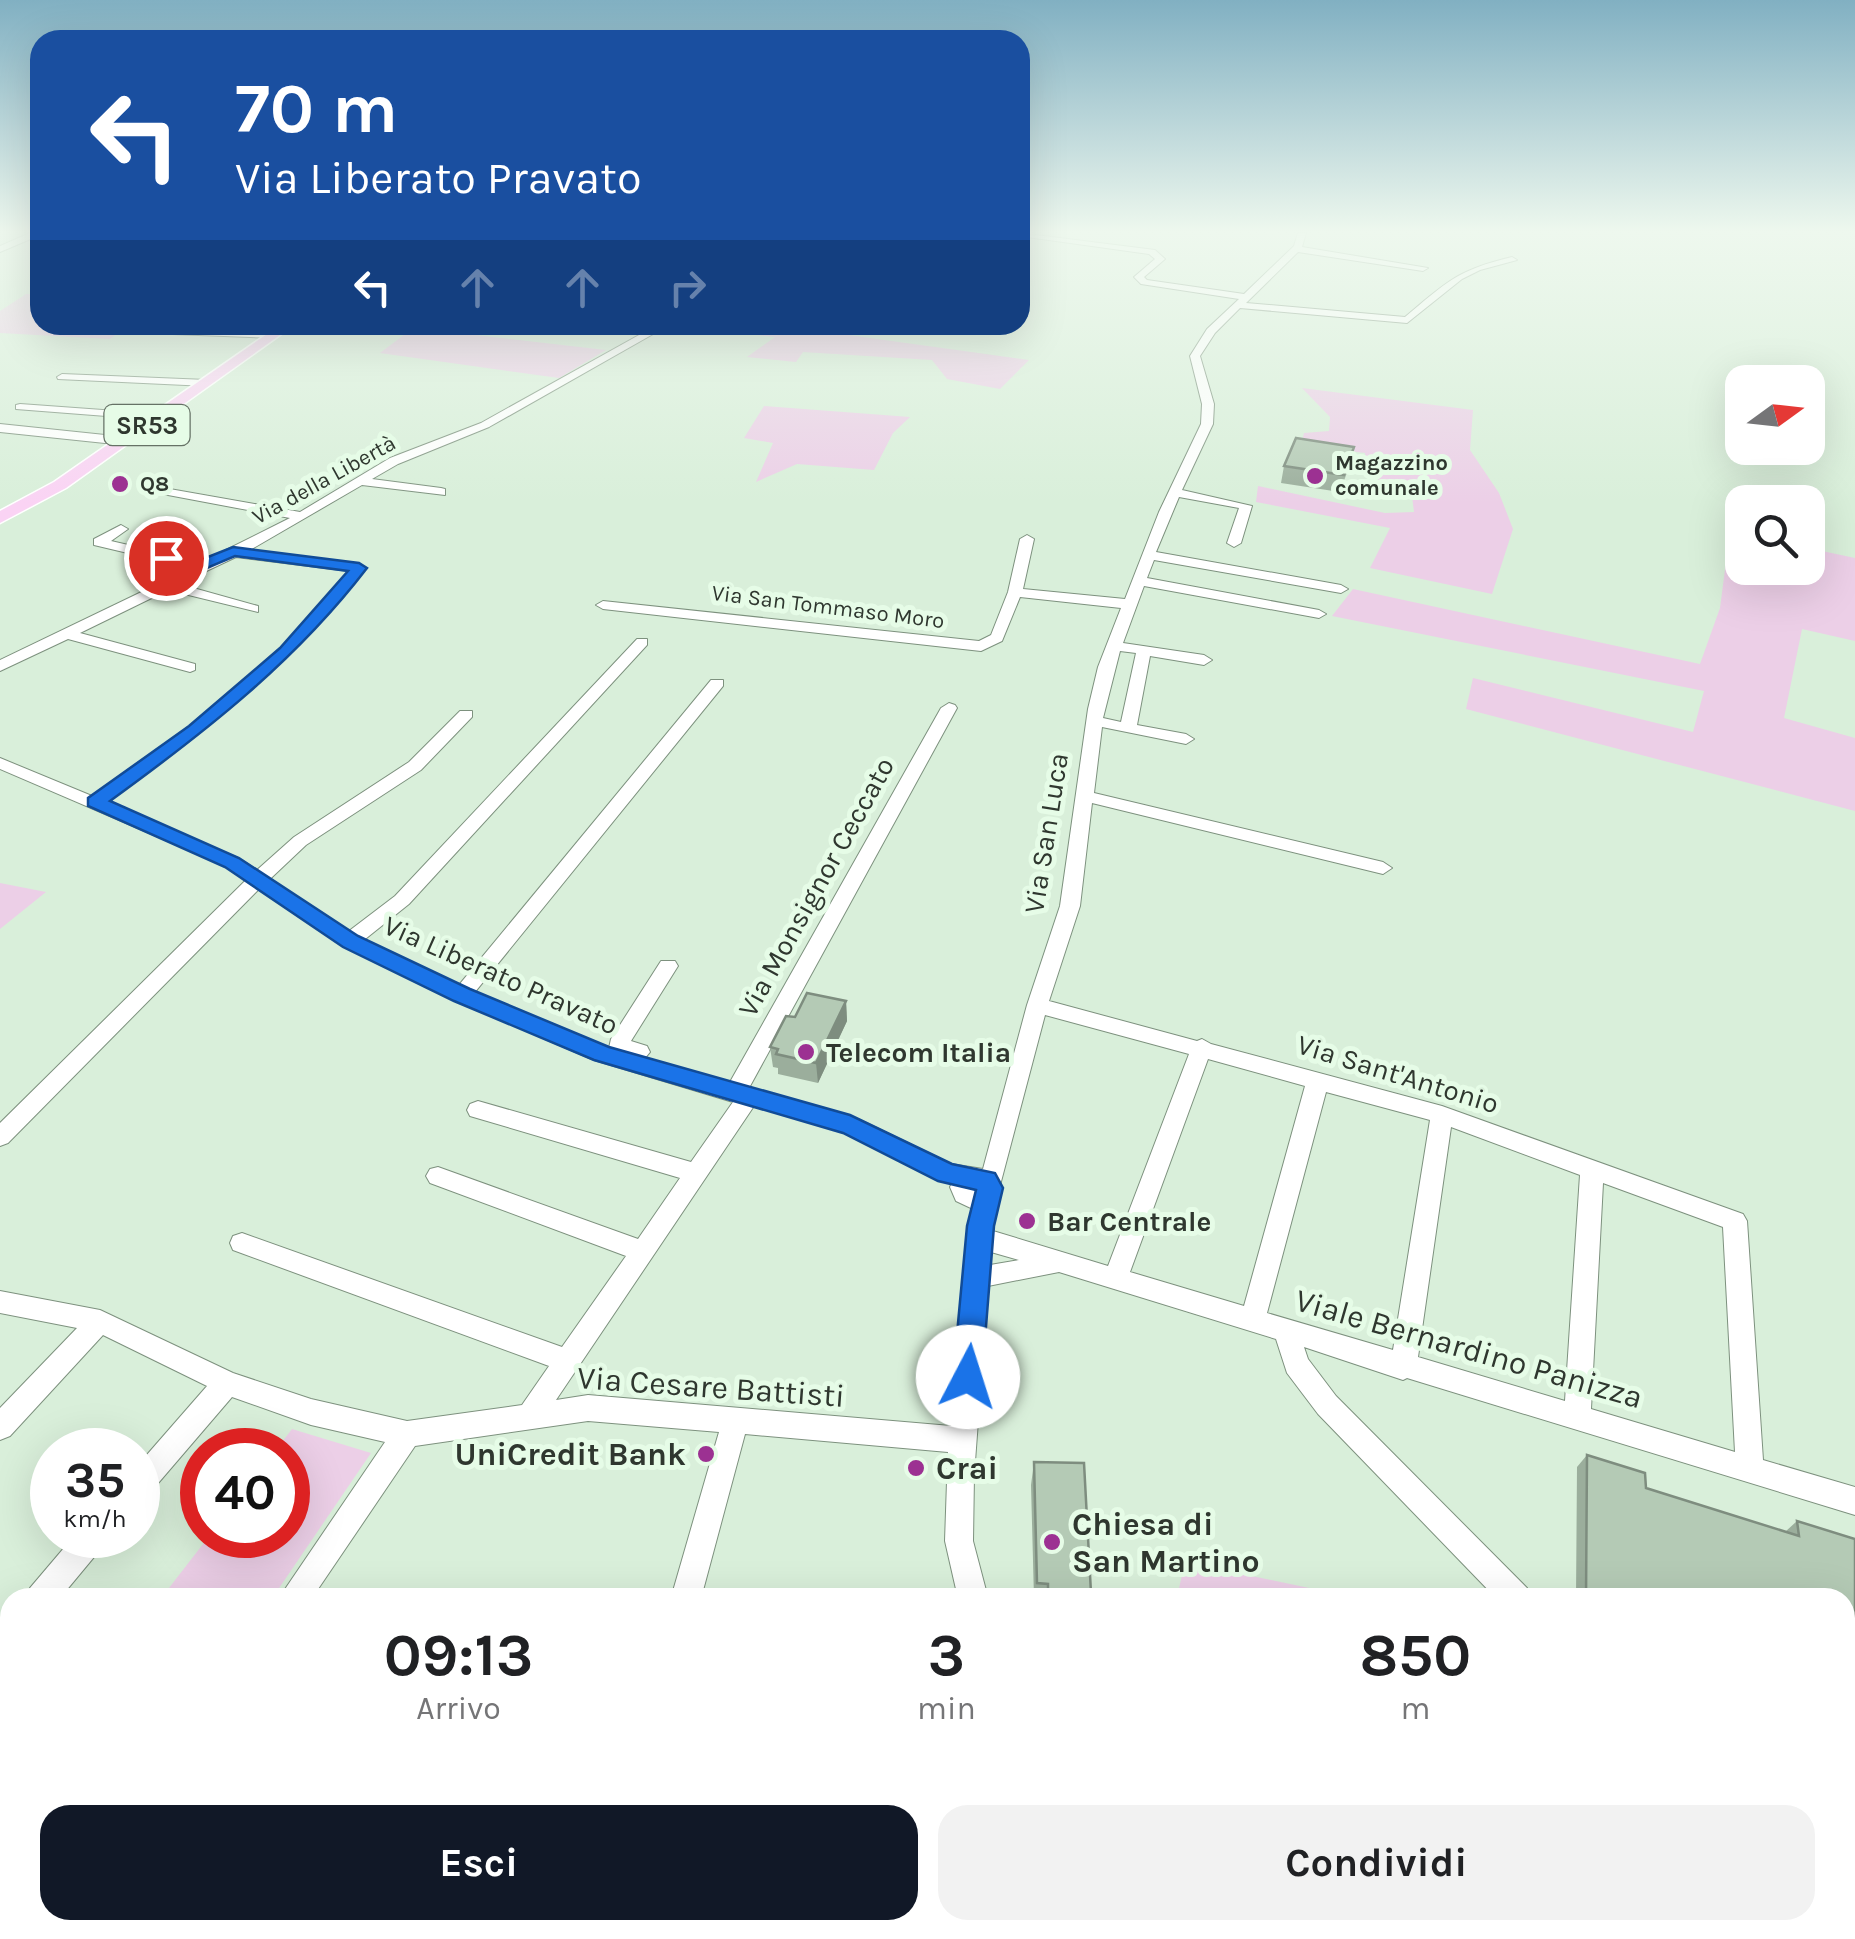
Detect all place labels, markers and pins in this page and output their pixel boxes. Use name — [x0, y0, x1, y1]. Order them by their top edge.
place label: Magazzino comunale — [1335, 450, 1448, 501]
marker: Magazzino comunale — [1304, 465, 1326, 487]
place label: Q8 — [140, 471, 169, 497]
marker: Q8 — [109, 473, 131, 495]
pin — [124, 516, 209, 601]
place label: Telecom Italia — [826, 1036, 1011, 1069]
marker: Telecom Italia — [795, 1041, 817, 1063]
place label: Bar Centrale — [1047, 1205, 1211, 1238]
marker: Bar Centrale — [1016, 1210, 1038, 1232]
place label: UniCredit Bank — [455, 1436, 686, 1473]
marker: UniCredit Bank — [695, 1443, 717, 1465]
place label: Crai — [936, 1450, 998, 1487]
marker: Crai — [905, 1457, 927, 1479]
place label: Chiesa di San Martino — [1072, 1506, 1260, 1580]
marker: Chiesa di San Martino — [1041, 1531, 1063, 1553]

